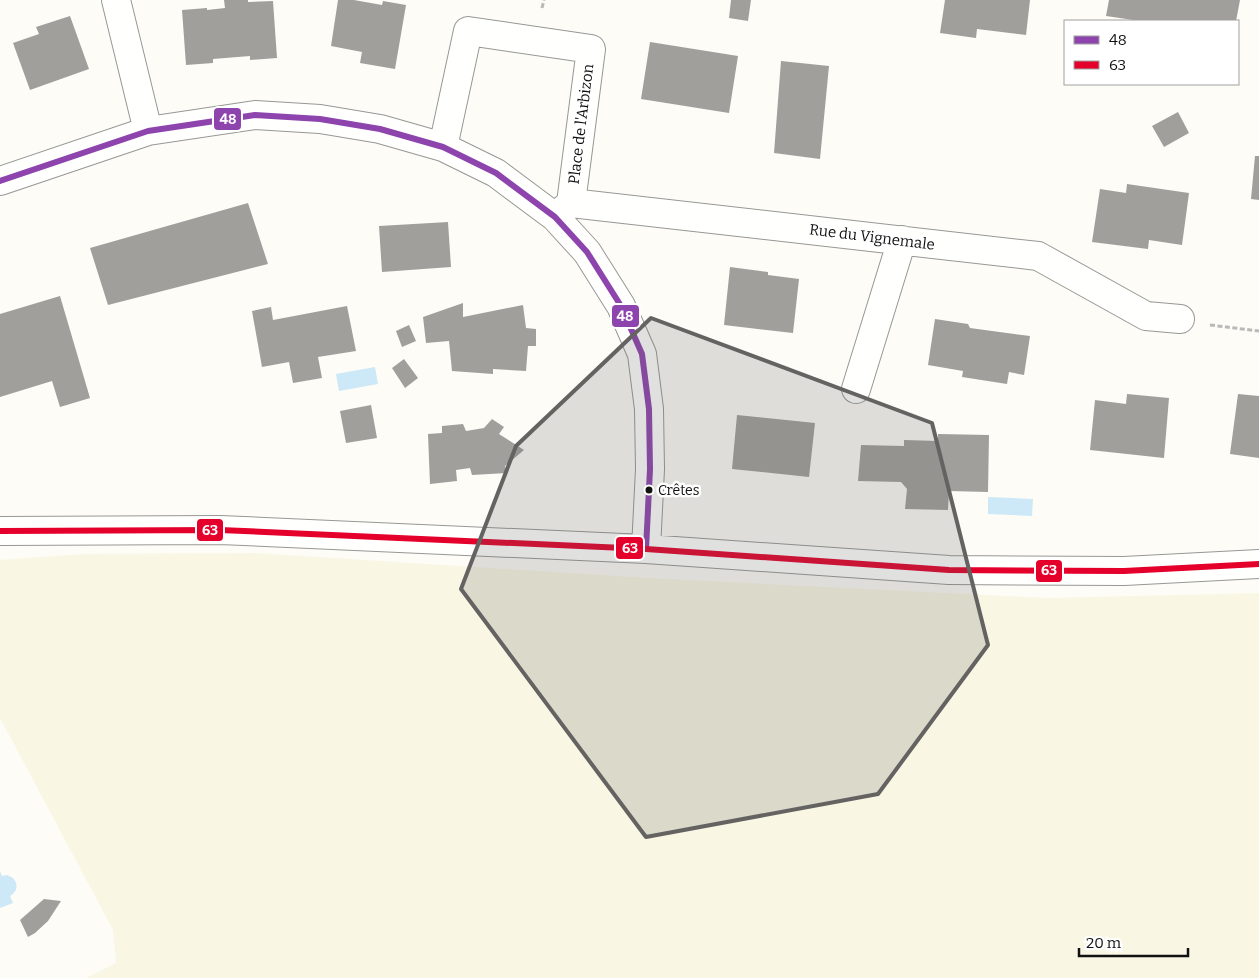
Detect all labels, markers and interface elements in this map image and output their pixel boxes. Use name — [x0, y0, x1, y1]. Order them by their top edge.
legend — [1064, 20, 1239, 85]
text: 48 — [1109, 31, 1127, 49]
text: 63 — [1109, 56, 1126, 74]
street label: Place de l'Arbizon — [565, 62, 597, 185]
line badge: 48 — [213, 107, 242, 131]
text: 48 — [220, 111, 236, 128]
street label: Rue du Vignemale — [808, 220, 936, 254]
line badge: 48 — [611, 304, 640, 328]
text: 48 — [617, 308, 633, 325]
place label: Crêtes — [658, 482, 699, 499]
marker: Crêtes — [644, 485, 654, 495]
line badge: 63 — [196, 518, 224, 542]
text: 63 — [202, 522, 218, 539]
line badge: 63 — [615, 536, 644, 560]
text: 63 — [622, 540, 638, 557]
line badge: 63 — [1035, 559, 1063, 583]
text: 63 — [1041, 562, 1057, 579]
scale bar — [1079, 926, 1188, 958]
text: 20 m — [1086, 934, 1122, 952]

